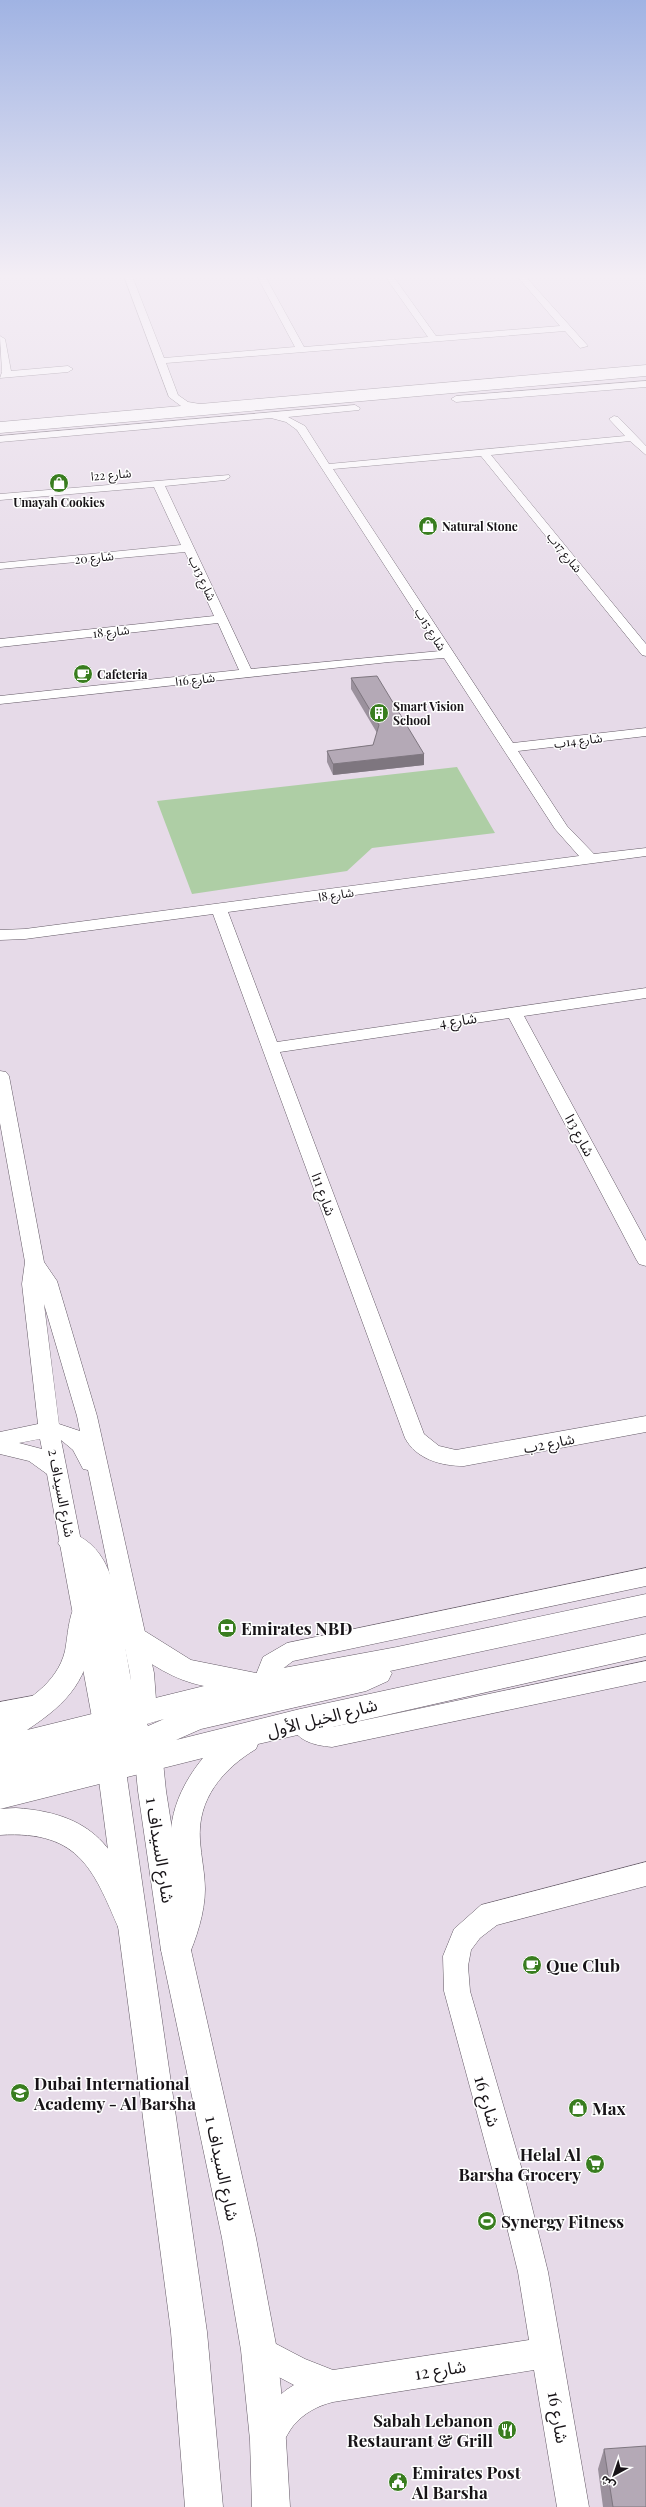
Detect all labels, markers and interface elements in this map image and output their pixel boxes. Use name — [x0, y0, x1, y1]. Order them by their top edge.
street label: شارع 22ا — [90, 464, 132, 486]
shop icon: Umayah Cookies — [48, 472, 70, 494]
place label: Umayah Cookies — [13, 494, 105, 510]
shop icon: Natural Stone — [417, 515, 439, 537]
place label: Natural Stone — [442, 518, 518, 534]
street label: شارع 17ب — [542, 528, 586, 577]
street label: شارع 20 — [74, 547, 115, 569]
street label: شارع 13ب — [184, 553, 220, 604]
street label: شارع 15ب — [410, 605, 450, 654]
street label: شارع 18 — [92, 621, 130, 643]
cafe icon: Cafeteria — [72, 663, 94, 685]
place label: Cafeteria — [97, 666, 148, 682]
street label: شارع 16ا — [174, 669, 216, 691]
place label: Smart Vision School — [393, 698, 465, 728]
building icon: Smart Vision School — [368, 702, 390, 724]
street label: شارع 14ب — [553, 729, 603, 753]
street label: شارع 8ا — [317, 884, 355, 906]
street label: شارع 4 — [438, 1008, 478, 1034]
street label: شارع 13ا — [559, 1111, 599, 1160]
street label: شارع 11ا — [306, 1170, 341, 1219]
street label: شارع 2ب — [522, 1429, 576, 1459]
street label: شارع السيداف 2 — [42, 1447, 80, 1539]
bank icon: Emirates NBD — [216, 1617, 238, 1639]
place label: Emirates NBD — [241, 1617, 352, 1639]
street label: شارع الخيل الأول — [265, 1693, 380, 1744]
street label: شارع السيداف 1 — [139, 1795, 180, 1905]
cafe icon: Que Club — [521, 1954, 543, 1976]
place label: Que Club — [546, 1954, 620, 1976]
place label: Dubai International Academy - Al Barsha — [33, 2072, 196, 2114]
street label: شارع 16 — [467, 2073, 506, 2130]
school or university icon: Dubai International Academy - Al Barsha — [9, 2082, 31, 2104]
shop icon: Max — [567, 2097, 589, 2119]
place label: Max — [592, 2097, 626, 2119]
street label: شارع السيداف 1 — [198, 2113, 245, 2223]
place label: Helal Al Barsha Grocery — [458, 2143, 581, 2185]
supermarket icon: Helal Al Barsha Grocery — [584, 2153, 606, 2175]
sports icon: Synergy Fitness — [476, 2210, 498, 2232]
place label: Synergy Fitness — [501, 2210, 624, 2232]
street label: شارع 12 — [413, 2354, 468, 2387]
street label: شارع 16 — [541, 2389, 574, 2445]
place label: Sabah Lebanon Restaurant & Grill — [347, 2409, 494, 2451]
restaurant icon: Sabah Lebanon Restaurant & Grill — [496, 2419, 518, 2441]
north arrow — [594, 2455, 634, 2495]
place label: Emirates Post Al Barsha — [411, 2461, 522, 2503]
public building icon: Emirates Post Al Barsha — [387, 2471, 409, 2493]
text: ش — [597, 2472, 618, 2494]

